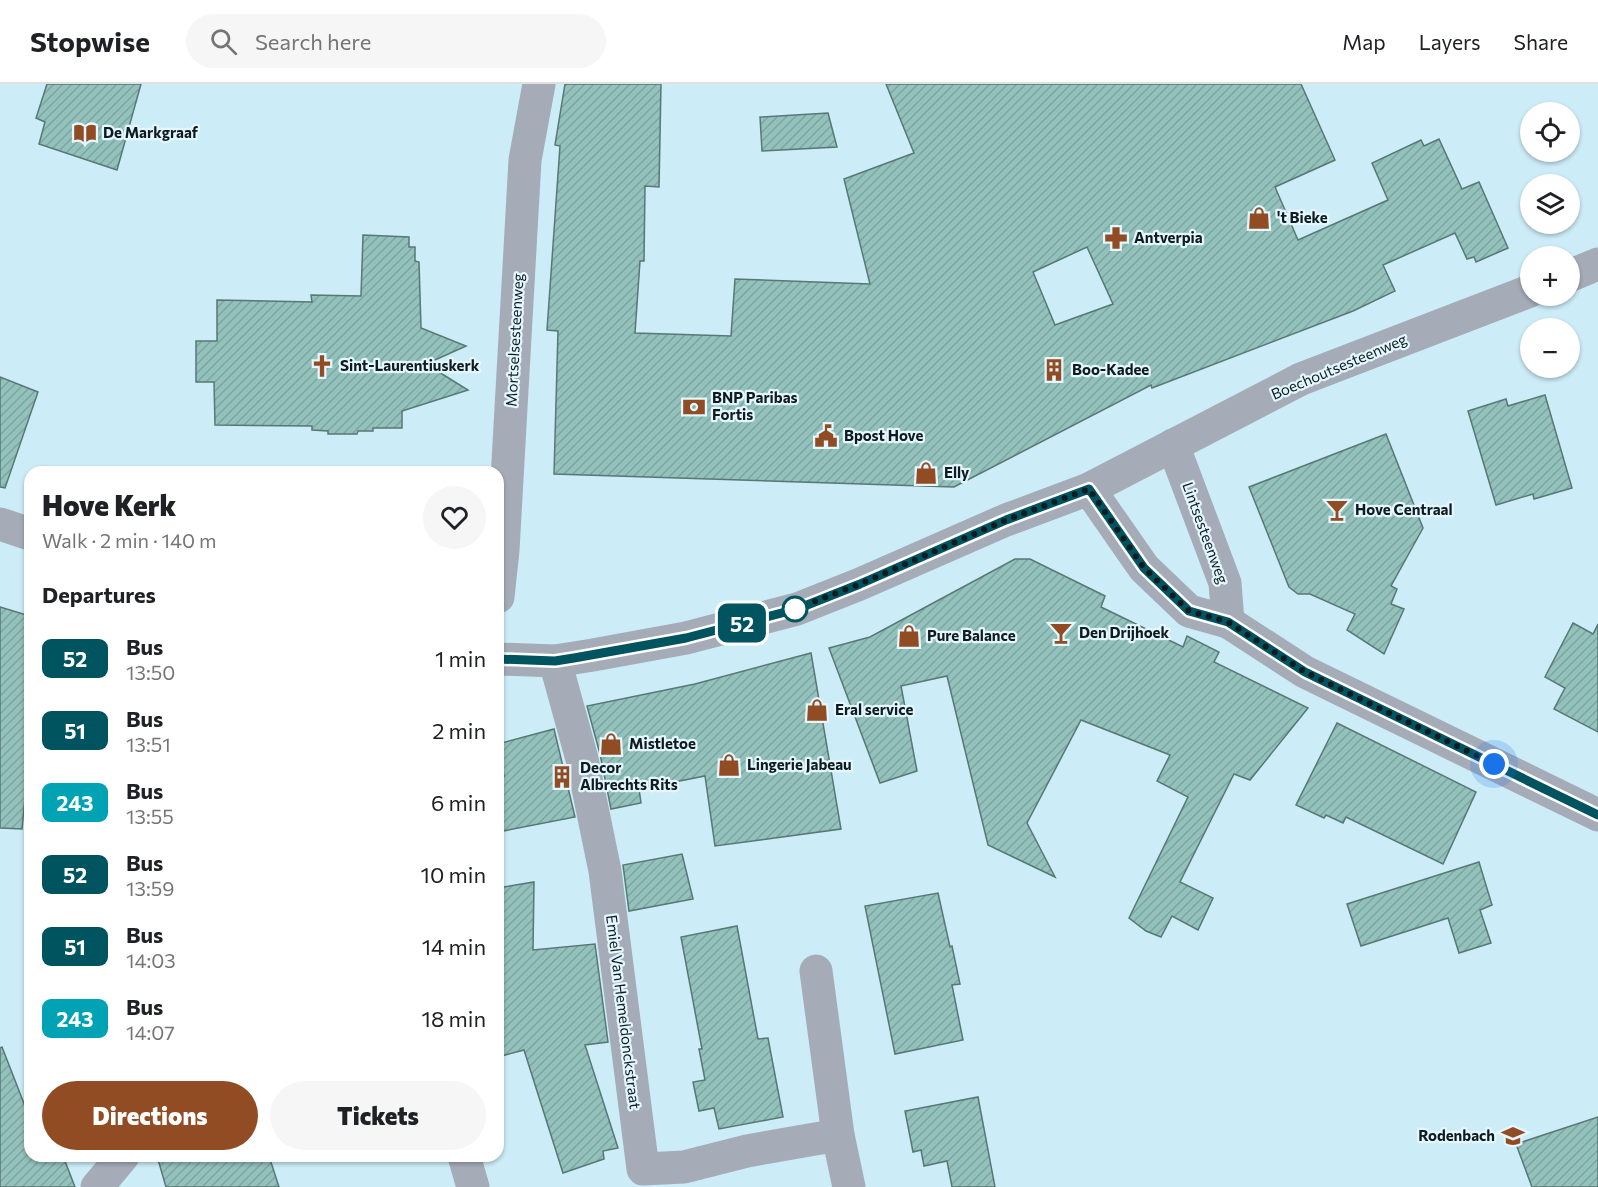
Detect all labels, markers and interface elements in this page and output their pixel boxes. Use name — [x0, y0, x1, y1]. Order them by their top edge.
search box — [186, 14, 606, 68]
text: Stopwise — [30, 24, 150, 58]
icon: search — [207, 25, 240, 58]
text: Search here — [255, 28, 371, 55]
text: Map — [1342, 29, 1386, 54]
text: Layers — [1419, 29, 1481, 54]
text: Share — [1514, 29, 1568, 54]
map controls — [1520, 102, 1580, 378]
button: locate — [1520, 102, 1580, 162]
library icon: De Markgraaf — [72, 120, 98, 146]
place label: De Markgraaf — [103, 123, 199, 141]
button: layers — [1520, 174, 1580, 234]
shop icon: 't Bieke — [1246, 205, 1272, 231]
place label: 't Bieke — [1277, 208, 1328, 226]
pharmacy icon: Antverpia — [1103, 225, 1129, 251]
place label: Antverpia — [1134, 228, 1203, 246]
button: + — [1520, 246, 1580, 306]
street label: Mortselsesteenweg — [502, 273, 526, 407]
button: − — [1520, 318, 1580, 378]
street label: Boechoutsesteenweg — [1268, 329, 1409, 403]
church icon: Sint-Laurentiuskerk — [309, 353, 335, 379]
place label: Sint-Laurentiuskerk — [340, 356, 480, 374]
building icon: Boo-Kadee — [1041, 357, 1067, 383]
place label: Boo-Kadee — [1072, 360, 1149, 378]
place label: BNP Paribas Fortis — [712, 388, 798, 423]
bank icon: BNP Paribas Fortis — [681, 394, 707, 420]
public building icon: Bpost Hove — [813, 423, 839, 449]
place label: Bpost Hove — [844, 426, 923, 444]
shop icon: Elly — [913, 460, 939, 486]
place label: Elly — [944, 463, 970, 481]
street label: Lintsesteenweg — [1179, 479, 1233, 586]
button: heart — [423, 486, 486, 549]
text: Hove Kerk — [42, 488, 176, 522]
bar icon: Hove Centraal — [1324, 497, 1350, 523]
place label: Hove Centraal — [1355, 500, 1453, 518]
text: Walk · 2 min · 140 m — [42, 528, 216, 552]
text: Departures — [42, 581, 156, 608]
unlabelled marker — [782, 596, 808, 622]
line badge: 52 — [715, 604, 769, 642]
text: 52 — [730, 611, 754, 636]
bar icon: Den Drijhoek — [1048, 620, 1074, 646]
shop icon: Pure Balance — [896, 623, 922, 649]
place label: Den Drijhoek — [1079, 623, 1170, 641]
place label: Pure Balance — [927, 626, 1016, 644]
text: Bus — [126, 633, 163, 660]
text: 1 min — [435, 645, 486, 672]
text: 52 — [63, 646, 87, 671]
text: 13:50 — [126, 660, 175, 684]
shop icon: Eral service — [804, 697, 830, 723]
place label: Eral service — [835, 700, 914, 718]
text: Bus — [126, 705, 163, 732]
text: 2 min — [432, 717, 486, 744]
text: 51 — [64, 718, 86, 743]
shop icon: Mistletoe — [598, 731, 624, 757]
text: 13:51 — [126, 732, 171, 756]
place label: Mistletoe — [629, 734, 696, 752]
your location — [1479, 749, 1509, 779]
shop icon: Lingerie Jabeau — [716, 752, 742, 778]
place label: Lingerie Jabeau — [747, 755, 852, 773]
place label: Decor Albrechts Rits — [580, 758, 678, 793]
building icon: Decor Albrechts Rits — [549, 764, 575, 790]
text: Bus — [126, 777, 163, 804]
text: 6 min — [431, 789, 486, 816]
text: 243 — [57, 790, 93, 815]
text: 13:55 — [126, 804, 174, 828]
text: Bus — [126, 849, 163, 876]
text: 10 min — [421, 861, 486, 888]
text: 52 — [63, 862, 87, 887]
text: 13:59 — [126, 876, 174, 900]
street label: Emiel Van Hemeldonckstraat — [603, 914, 645, 1110]
text: Bus — [126, 921, 163, 948]
text: 14 min — [422, 933, 486, 960]
text: 51 — [64, 934, 86, 959]
text: 14:03 — [126, 948, 176, 972]
text: Bus — [126, 993, 163, 1020]
text: 18 min — [422, 1005, 486, 1032]
text: 243 — [57, 1006, 93, 1031]
text: 14:07 — [126, 1020, 175, 1044]
button: Directions — [42, 1081, 258, 1150]
button: Tickets — [270, 1081, 486, 1150]
school or university icon: Rodenbach — [1500, 1123, 1526, 1149]
place label: Rodenbach — [1418, 1126, 1495, 1144]

